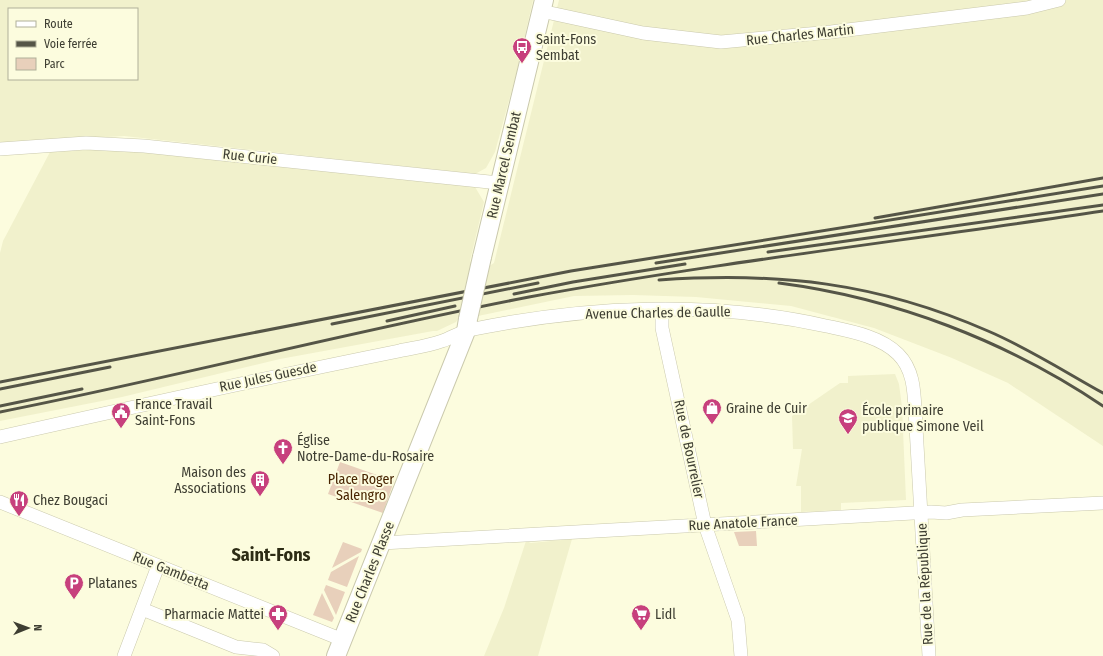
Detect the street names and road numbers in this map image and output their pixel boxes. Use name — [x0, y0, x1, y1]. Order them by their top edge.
street label: Rue Charles Martin — [745, 21, 855, 49]
street label: Rue Marcel Sembat — [483, 109, 525, 220]
street label: Rue Curie — [222, 146, 278, 168]
street label: Avenue Charles de Gaulle — [585, 303, 731, 323]
street label: Rue Jules Guesde — [218, 358, 318, 396]
street label: Rue de Bourrelier — [670, 398, 708, 500]
street label: Rue Anatole France — [688, 512, 798, 534]
street label: Rue Charles Plasse — [342, 519, 398, 625]
street label: Rue de la République — [913, 522, 937, 645]
street label: Rue Gambetta — [130, 548, 212, 594]

